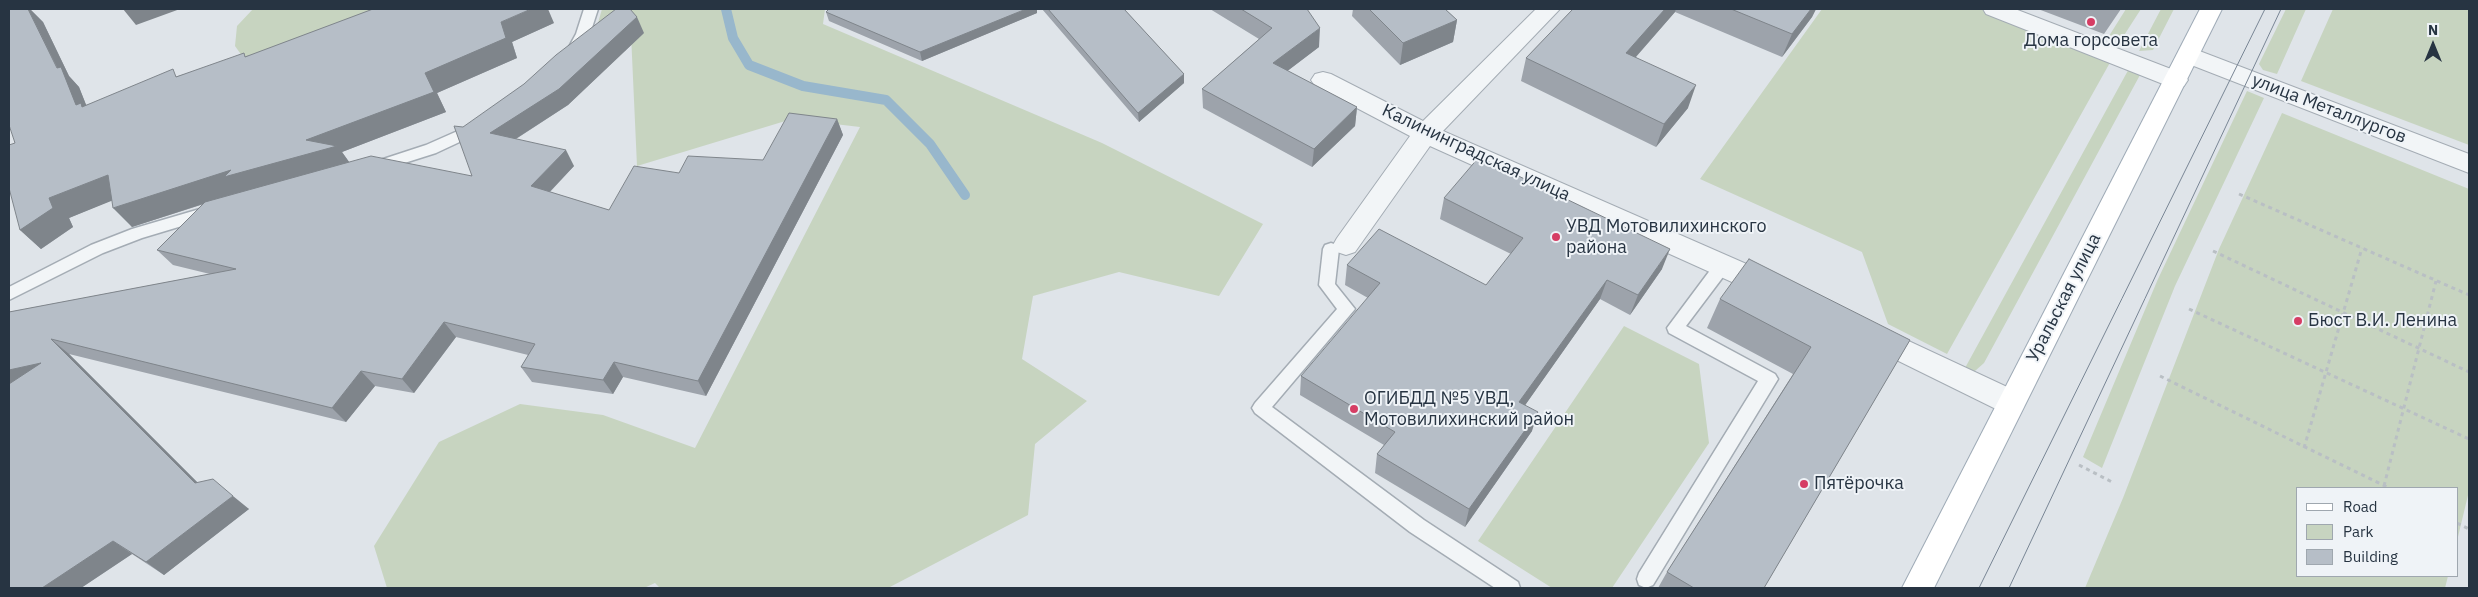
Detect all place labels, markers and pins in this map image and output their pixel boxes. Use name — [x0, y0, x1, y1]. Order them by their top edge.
marker: Дома горсовета — [2085, 16, 2097, 28]
place label: Дома горсовета — [2024, 30, 2158, 52]
place label: УВД Мотовилихинского района — [1566, 216, 1766, 258]
marker: УВД Мотовилихинского района — [1550, 231, 1562, 243]
place label: Бюст В.И. Ленина — [2308, 310, 2457, 332]
marker: Бюст В.И. Ленина — [2292, 315, 2304, 327]
place label: ОГИБДД №5 УВД, Мотовилихинский район — [1364, 388, 1574, 430]
marker: ОГИБДД №5 УВД, Мотовилихинский район — [1348, 403, 1360, 415]
place label: Пятёрочка — [1814, 473, 1904, 495]
marker: Пятёрочка — [1798, 478, 1810, 490]

